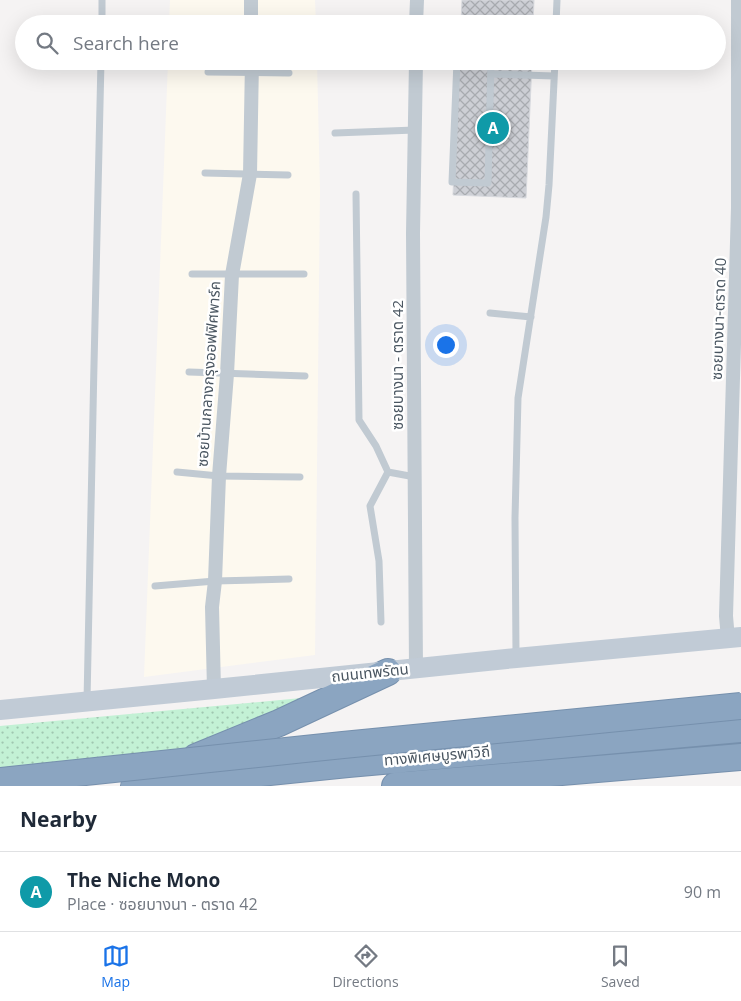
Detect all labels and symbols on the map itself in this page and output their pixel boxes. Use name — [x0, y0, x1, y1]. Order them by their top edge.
pin: A — [477, 109, 509, 147]
street label: ซอยบางนา-ตราด 40 — [706, 257, 730, 380]
street label: ซอยบ้านกลางกรุงออฟฟิศพาร์ค — [192, 280, 224, 468]
street label: ซอยบางนา - ตราด 42 — [387, 300, 407, 430]
your location — [433, 332, 459, 358]
street label: ถนนเทพรัตน — [330, 658, 409, 686]
street label: ทางพิเศษบูรพาวิถี — [383, 740, 491, 770]

